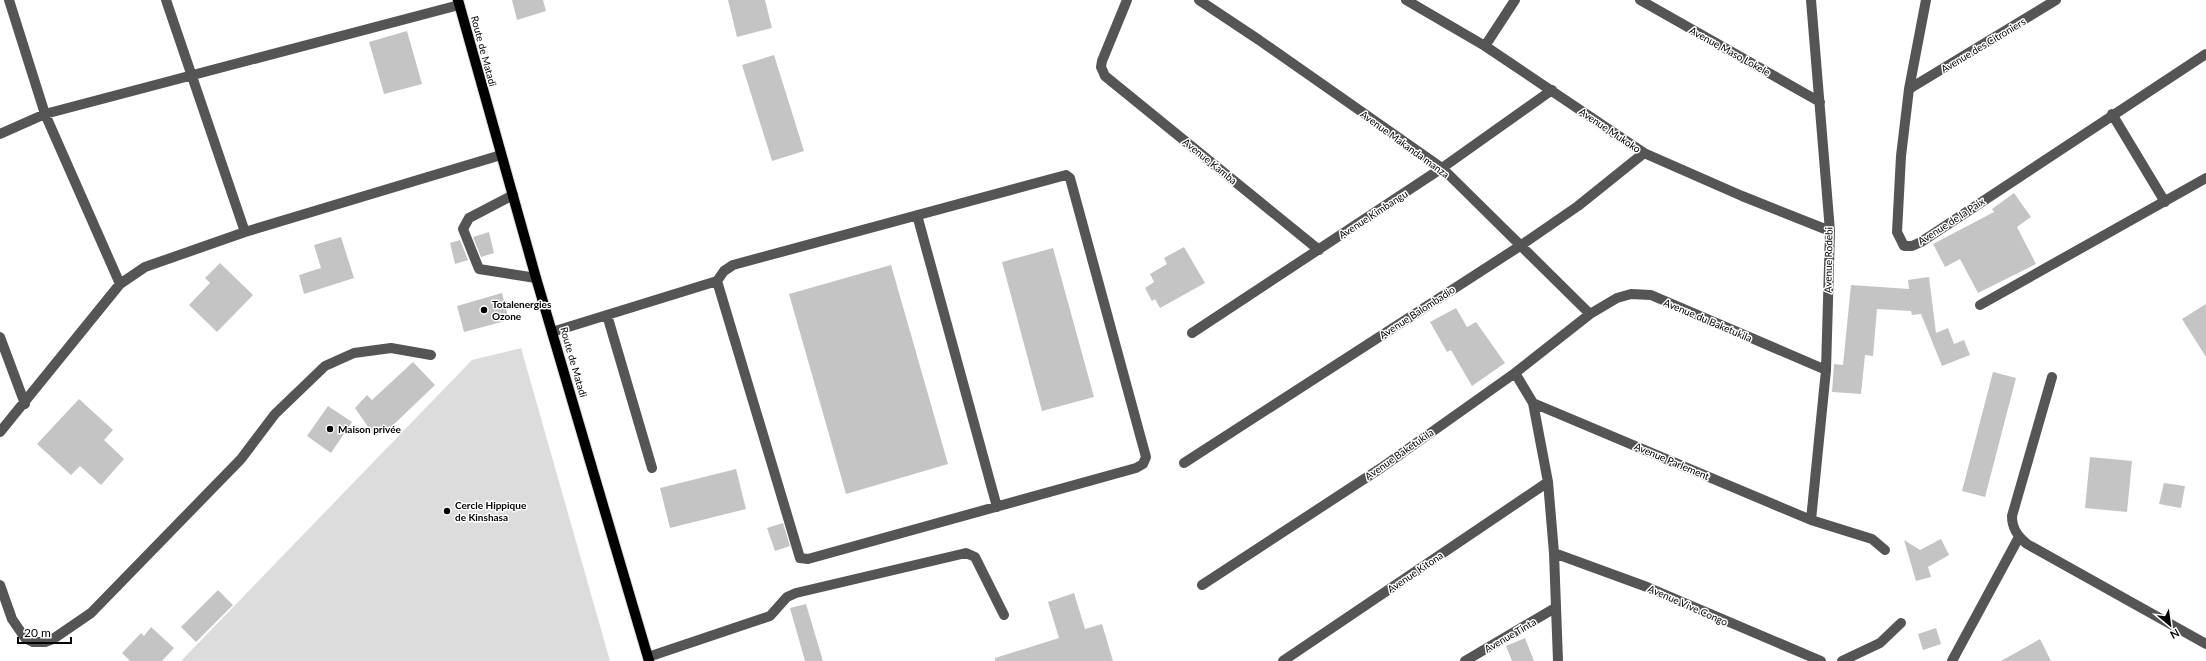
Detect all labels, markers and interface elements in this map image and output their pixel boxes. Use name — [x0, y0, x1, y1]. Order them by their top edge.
street label: Route de Matadi — [469, 14, 499, 88]
street label: Avenue des Citroniers — [1939, 15, 2027, 75]
street label: Avenue Maso Lokele — [1688, 24, 1772, 78]
street label: Avenue Mukoko — [1577, 105, 1643, 155]
street label: Avenue Makanda manza — [1358, 108, 1452, 180]
street label: Avenue Kamba — [1181, 136, 1239, 186]
street label: Avenue Kimbangu — [1336, 187, 1410, 241]
street label: Avenue de la Paix — [1915, 195, 1987, 247]
street label: Avenue Rodebi — [1821, 227, 1835, 293]
street label: Avenue Balombadio — [1377, 283, 1457, 341]
street label: Avenue du Baketukila — [1662, 296, 1754, 344]
place label: Totalenergies Ozone — [492, 298, 552, 322]
marker: Totalenergies Ozone — [479, 305, 489, 315]
street label: Route de Matadi — [558, 325, 590, 399]
place label: Maison privée — [338, 423, 402, 435]
marker: Maison privée — [325, 424, 335, 434]
street label: Avenue Baketukila — [1362, 426, 1436, 482]
street label: Avenue Parlement — [1633, 440, 1712, 482]
place label: Cercle Hippique de Kinshasa — [455, 499, 527, 523]
marker: Cercle Hippique de Kinshasa — [442, 506, 452, 516]
street label: Avenue Kitona — [1385, 549, 1445, 595]
street label: Avenue Vive Congo — [1646, 582, 1730, 628]
north arrow — [2150, 605, 2190, 645]
street label: Avenue Tinta — [1482, 615, 1538, 655]
scale bar — [18, 619, 71, 645]
text: 20 m — [24, 625, 51, 640]
text: N — [2168, 626, 2182, 642]

